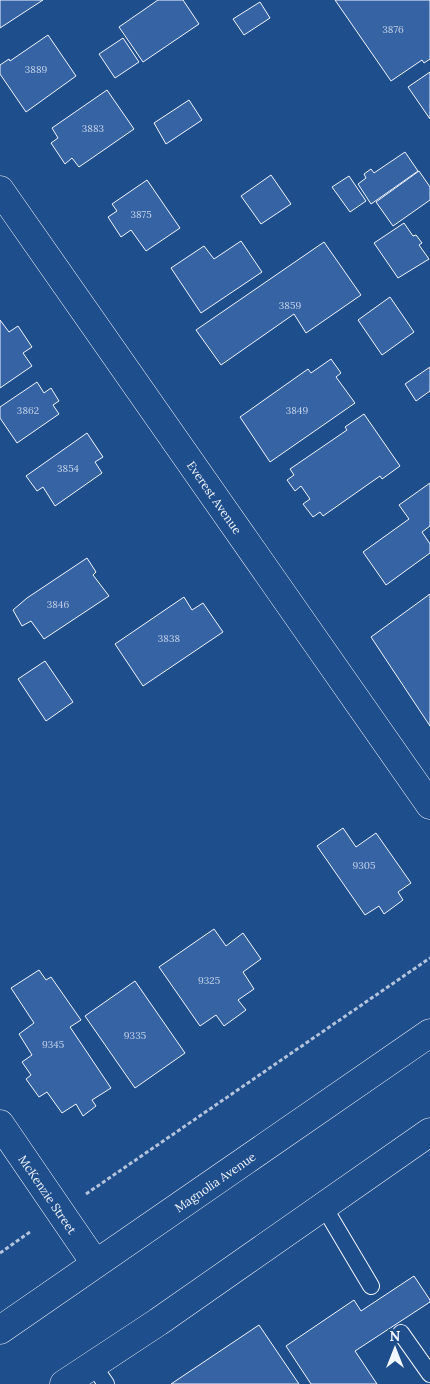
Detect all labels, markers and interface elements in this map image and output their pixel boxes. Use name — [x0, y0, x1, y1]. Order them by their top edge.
house number: 3876 — [382, 23, 404, 36]
house number: 3889 — [25, 63, 47, 76]
house number: 3883 — [82, 122, 105, 135]
house number: 3875 — [130, 208, 152, 221]
house number: 3859 — [279, 299, 301, 312]
house number: 3862 — [17, 404, 39, 417]
house number: 3849 — [286, 404, 308, 417]
street label: Everest Avenue — [184, 458, 246, 537]
house number: 3854 — [57, 462, 80, 475]
house number: 3846 — [47, 598, 69, 611]
house number: 3838 — [158, 632, 181, 645]
house number: 9305 — [352, 859, 376, 872]
house number: 9325 — [198, 974, 220, 987]
house number: 9335 — [124, 1029, 146, 1042]
house number: 9345 — [42, 1038, 64, 1051]
street label: Magnolia Avenue — [171, 1148, 258, 1215]
street label: McKenzie Street — [16, 1152, 80, 1237]
north arrow — [370, 1324, 420, 1374]
text: N — [390, 1327, 401, 1345]

